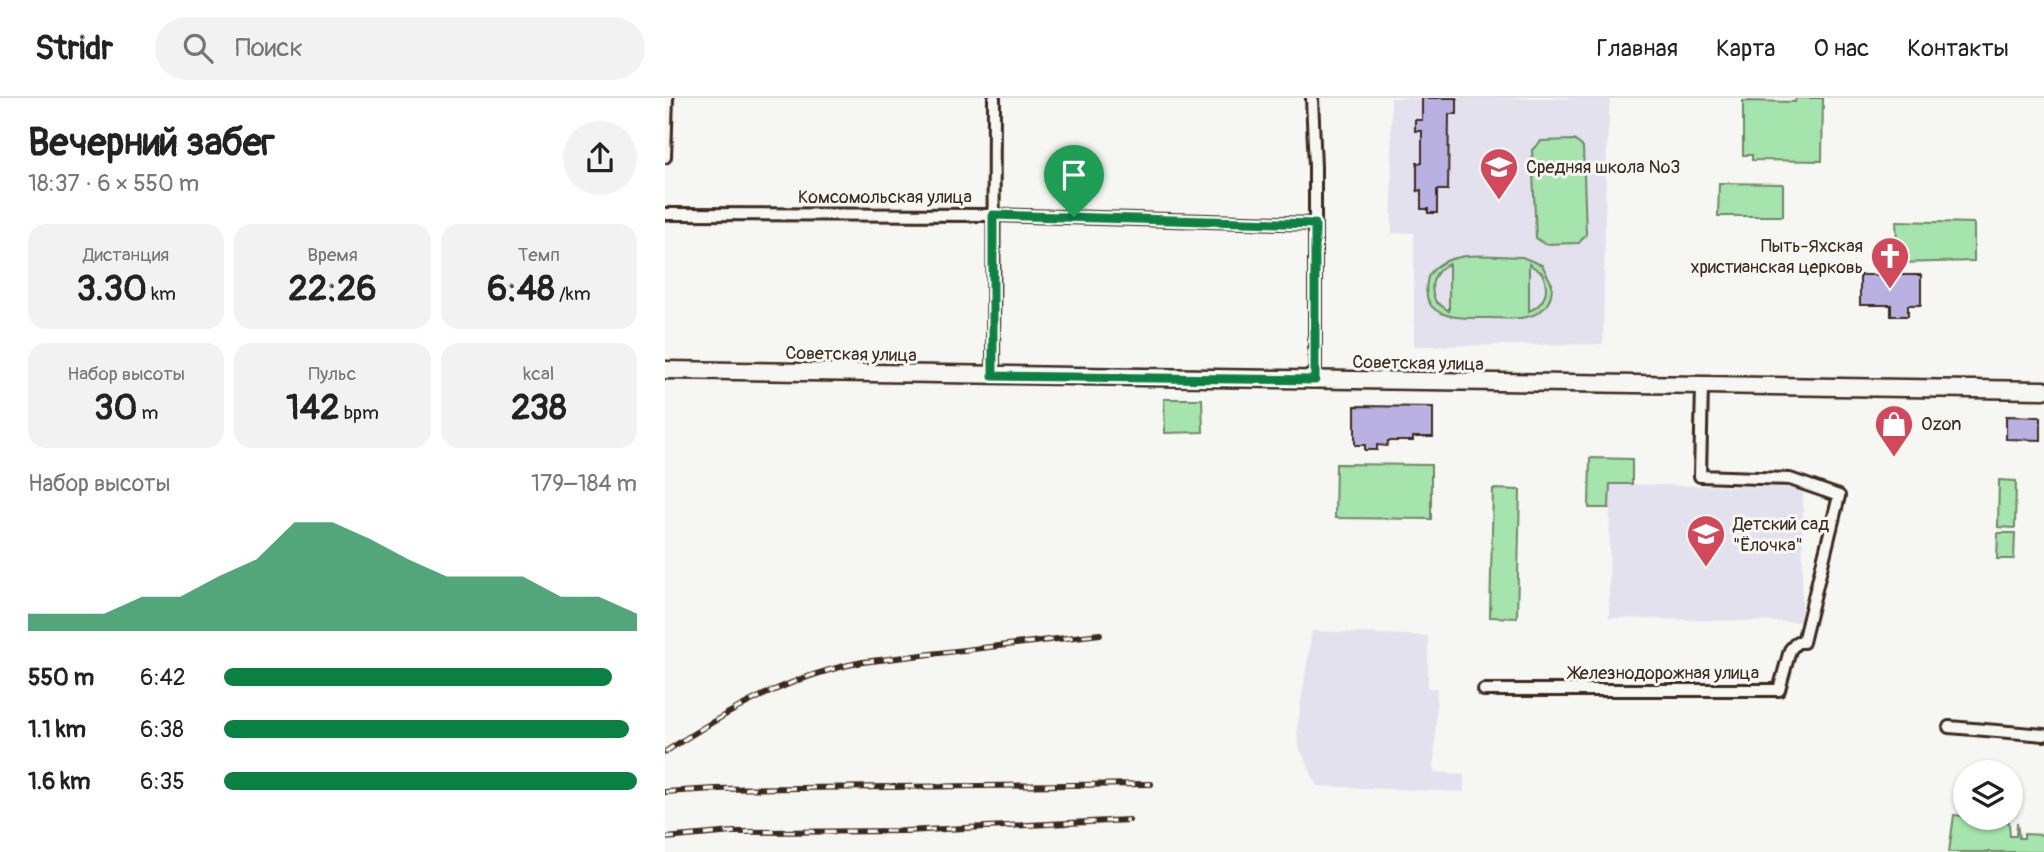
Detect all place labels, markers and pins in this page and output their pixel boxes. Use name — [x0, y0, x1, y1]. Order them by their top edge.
pin — [1044, 145, 1104, 217]
school or university icon: Средняя школа №3 — [1478, 146, 1520, 201]
place label: Средняя школа №3 — [1526, 156, 1680, 179]
place label: Пыть-Яхская христианская церковь — [1690, 235, 1863, 279]
church icon: Пыть-Яхская христианская церковь — [1869, 235, 1911, 290]
shop icon: Ozon — [1873, 403, 1915, 458]
place label: Ozon — [1921, 413, 1961, 436]
school or university icon: Детский сад "Ёлочка" — [1685, 513, 1727, 568]
place label: Детский сад "Ёлочка" — [1732, 513, 1829, 557]

